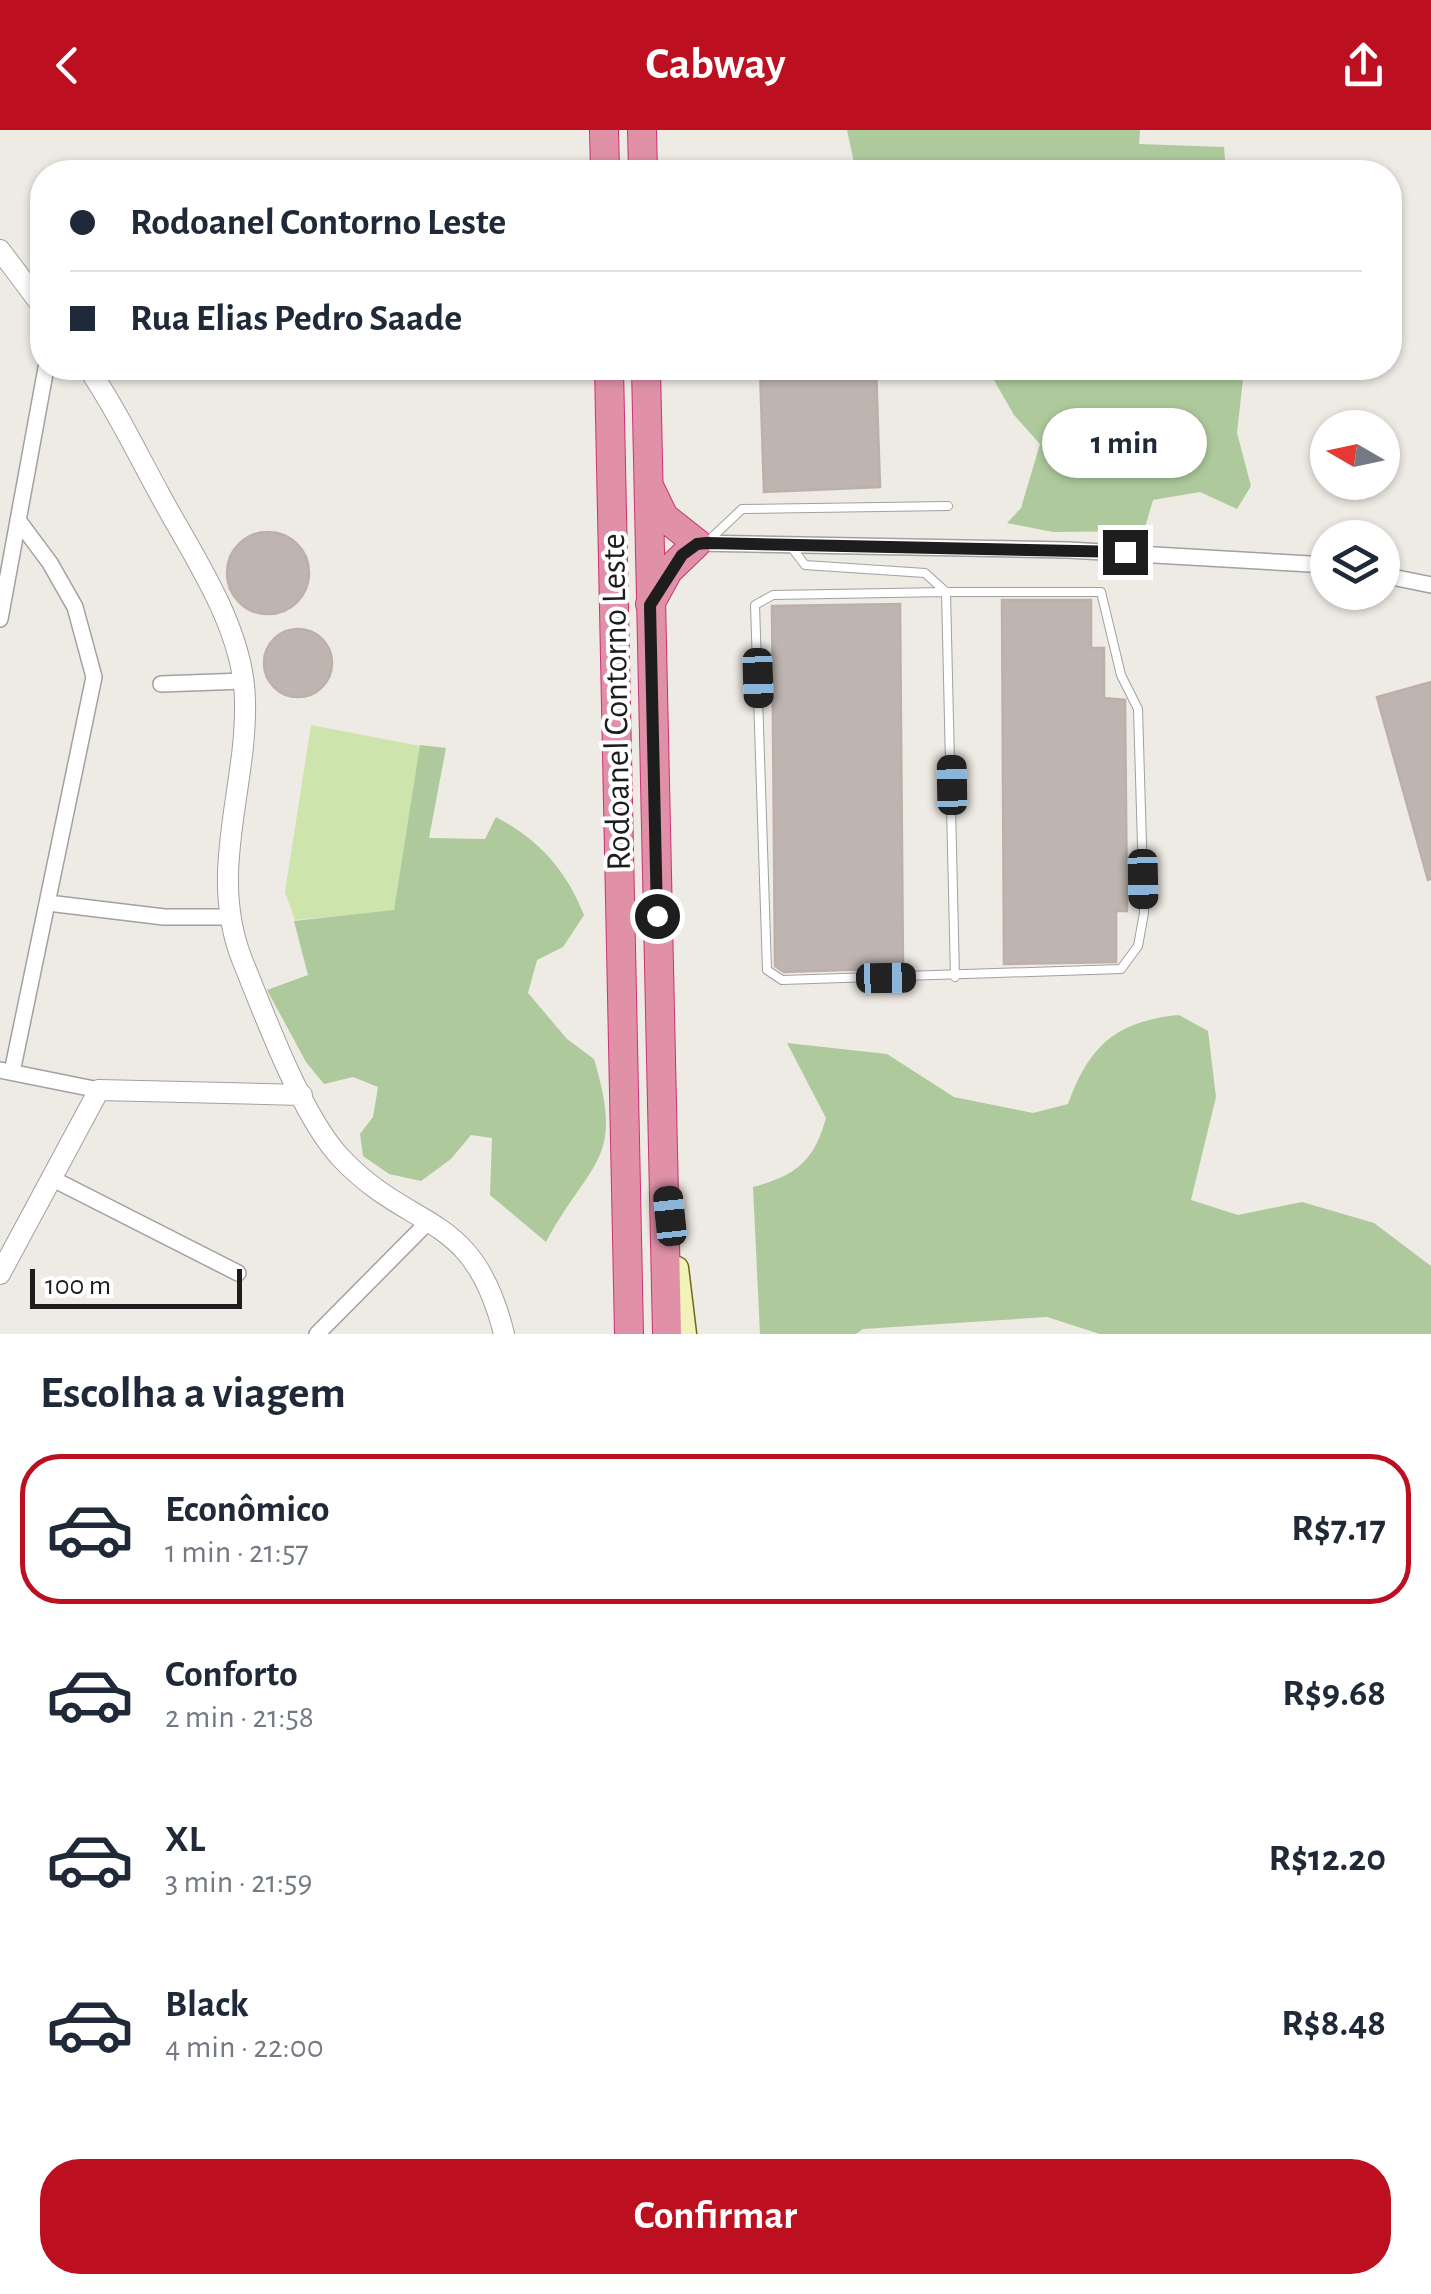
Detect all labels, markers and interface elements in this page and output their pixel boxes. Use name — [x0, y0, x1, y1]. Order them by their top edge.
icon: back — [40, 38, 95, 93]
icon: share — [1336, 38, 1391, 93]
text: Cabway — [645, 42, 786, 87]
text: Rodoanel Contorno Leste — [130, 204, 506, 242]
text: Rua Elias Pedro Saade — [130, 300, 462, 338]
callout: 1 min — [1042, 407, 1208, 477]
north arrow — [1310, 410, 1400, 500]
map controls — [1310, 410, 1400, 610]
text: 1 min — [1091, 427, 1158, 459]
button: layers — [1310, 520, 1400, 610]
route end — [1103, 530, 1148, 575]
street label: Rodoanel Contorno Leste — [596, 533, 637, 871]
car — [742, 647, 774, 709]
car — [936, 755, 968, 815]
car — [1127, 849, 1159, 909]
route start — [635, 894, 680, 939]
car — [856, 962, 916, 994]
car — [652, 1185, 688, 1247]
scale bar — [30, 1264, 242, 1308]
text: 100 m — [45, 1272, 111, 1300]
text: Escolha a viagem — [40, 1371, 346, 1416]
icon: car — [45, 1484, 135, 1574]
text: Econômico — [165, 1491, 329, 1529]
text: R$7.17 — [1291, 1510, 1386, 1548]
text: 1 min · 21:57 — [165, 1536, 309, 1568]
icon: car — [45, 1649, 135, 1739]
text: Conforto — [165, 1656, 298, 1694]
text: R$9.68 — [1282, 1675, 1386, 1713]
text: 2 min · 21:58 — [165, 1701, 314, 1733]
icon: car — [45, 1814, 135, 1904]
text: XL — [165, 1821, 205, 1859]
text: R$12.20 — [1269, 1840, 1386, 1878]
text: 3 min · 21:59 — [165, 1866, 313, 1898]
icon: car — [45, 1979, 135, 2069]
text: Black — [165, 1986, 249, 2024]
text: R$8.48 — [1281, 2005, 1386, 2043]
text: 4 min · 22:00 — [165, 2031, 324, 2063]
button: Confirmar — [40, 2159, 1391, 2274]

